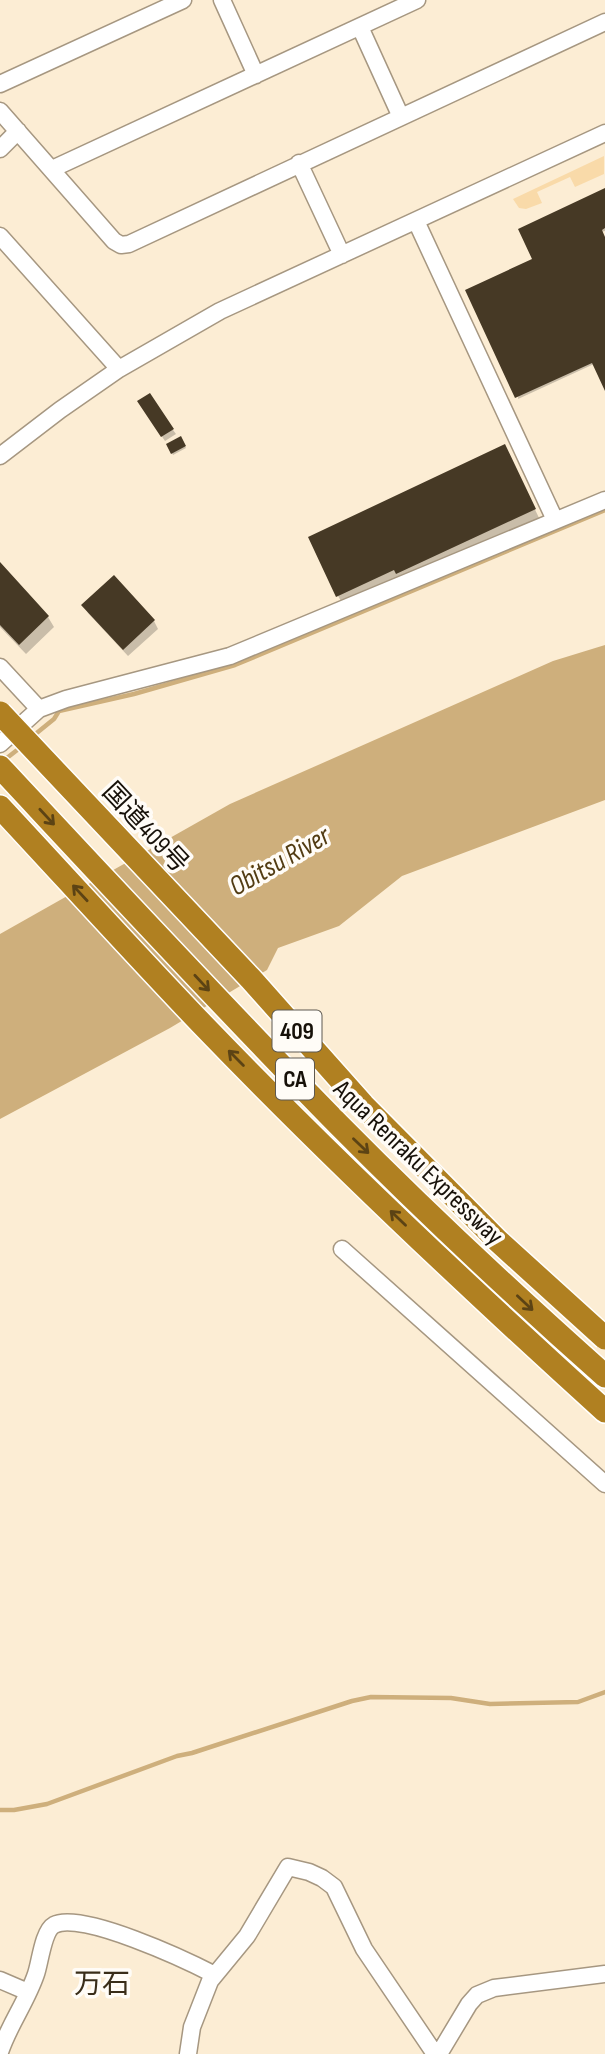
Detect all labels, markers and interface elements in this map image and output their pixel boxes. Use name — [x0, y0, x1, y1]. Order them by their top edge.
street label: 国道409号 — [95, 777, 194, 880]
one-way arrow — [38, 808, 55, 825]
water label: Obitsu River — [224, 819, 337, 903]
one-way arrow — [72, 884, 88, 902]
one-way arrow — [193, 974, 210, 991]
road number: 409 — [272, 1010, 322, 1051]
one-way arrow — [228, 1050, 245, 1067]
road number: CA — [276, 1058, 314, 1100]
street label: Aqua Renraku Expressway — [326, 1073, 509, 1252]
one-way arrow — [352, 1137, 369, 1154]
one-way arrow — [389, 1210, 406, 1227]
one-way arrow — [516, 1295, 534, 1311]
district label: 万石 — [74, 1968, 130, 2001]

